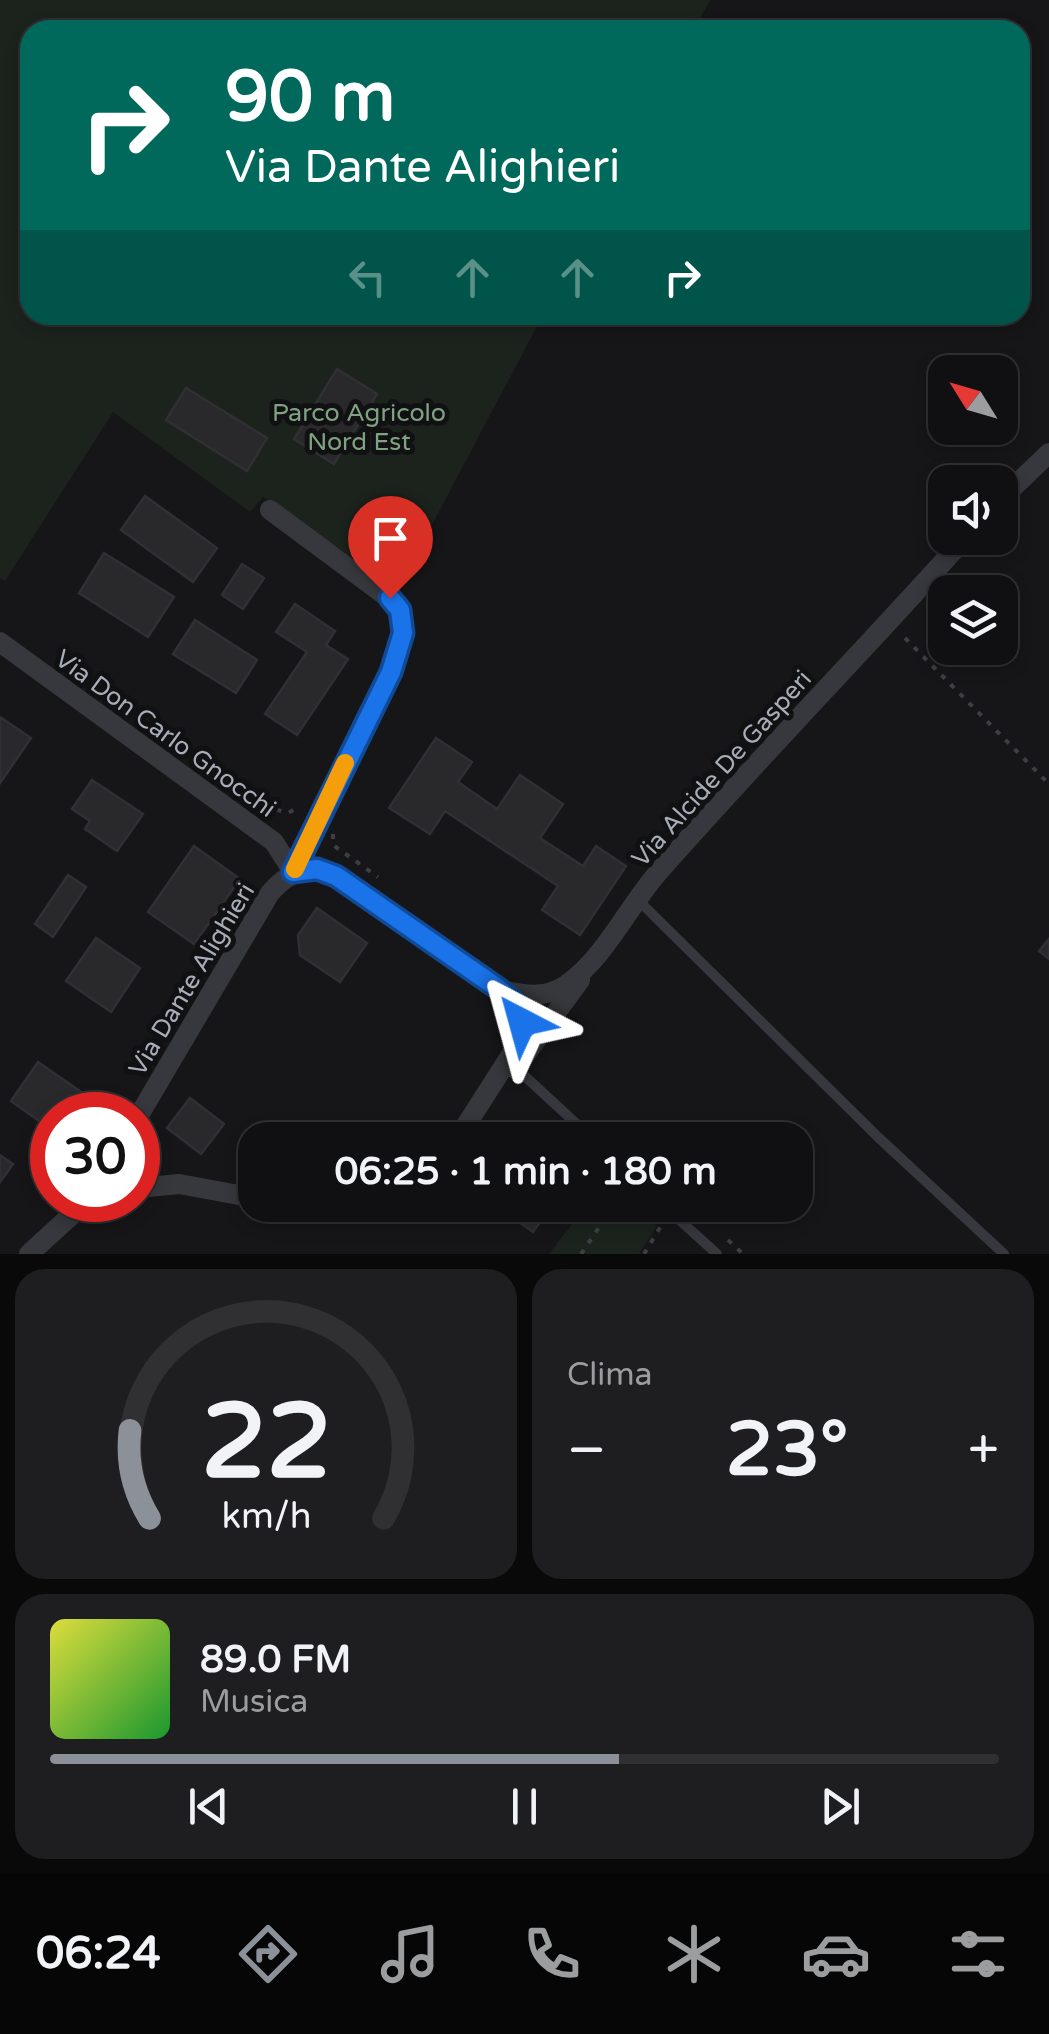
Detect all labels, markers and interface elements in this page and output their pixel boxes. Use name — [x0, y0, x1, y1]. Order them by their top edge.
text: 90 m — [225, 56, 395, 140]
icon: right — [60, 60, 190, 190]
text: Via Dante Alighieri — [225, 141, 620, 195]
icon: left — [340, 250, 395, 305]
icon: ahead — [445, 250, 500, 305]
icon: ahead — [550, 250, 605, 305]
icon: right — [655, 250, 710, 305]
north arrow — [928, 355, 1018, 445]
map controls — [928, 355, 1018, 665]
park label: Parco Agricolo Nord Est — [272, 398, 446, 457]
button: sound — [928, 465, 1018, 555]
pin — [348, 496, 433, 599]
icon: arrive — [363, 511, 418, 566]
button: layers — [928, 575, 1018, 665]
street label: Via Don Carlo Gnocchi — [49, 644, 282, 824]
street label: Via Alcide De Gasperi — [626, 664, 818, 873]
street label: Via Dante Alighieri — [122, 878, 261, 1081]
position arrow — [470, 970, 574, 1074]
speed limit sign: 30 — [30, 1092, 160, 1222]
text: 06:25 · 1 min · 180 m — [334, 1149, 717, 1195]
text: Clima — [567, 1356, 653, 1394]
text: 22 — [201, 1381, 331, 1506]
text: 23° — [726, 1405, 848, 1495]
text: − — [567, 1418, 606, 1484]
text: + — [968, 1418, 999, 1484]
text: km/h — [221, 1495, 311, 1538]
text: 89.0 FM — [200, 1637, 351, 1683]
text: Musica — [200, 1683, 308, 1721]
icon: previous — [181, 1779, 236, 1834]
icon: pause — [497, 1779, 552, 1834]
icon: next — [813, 1779, 868, 1834]
icon: directions — [233, 1919, 303, 1989]
icon: music — [375, 1919, 445, 1989]
icon: phone — [517, 1919, 587, 1989]
icon: climate — [659, 1919, 729, 1989]
icon: car — [801, 1919, 871, 1989]
icon: filters — [943, 1919, 1013, 1989]
text: 06:24 — [36, 1927, 161, 1981]

